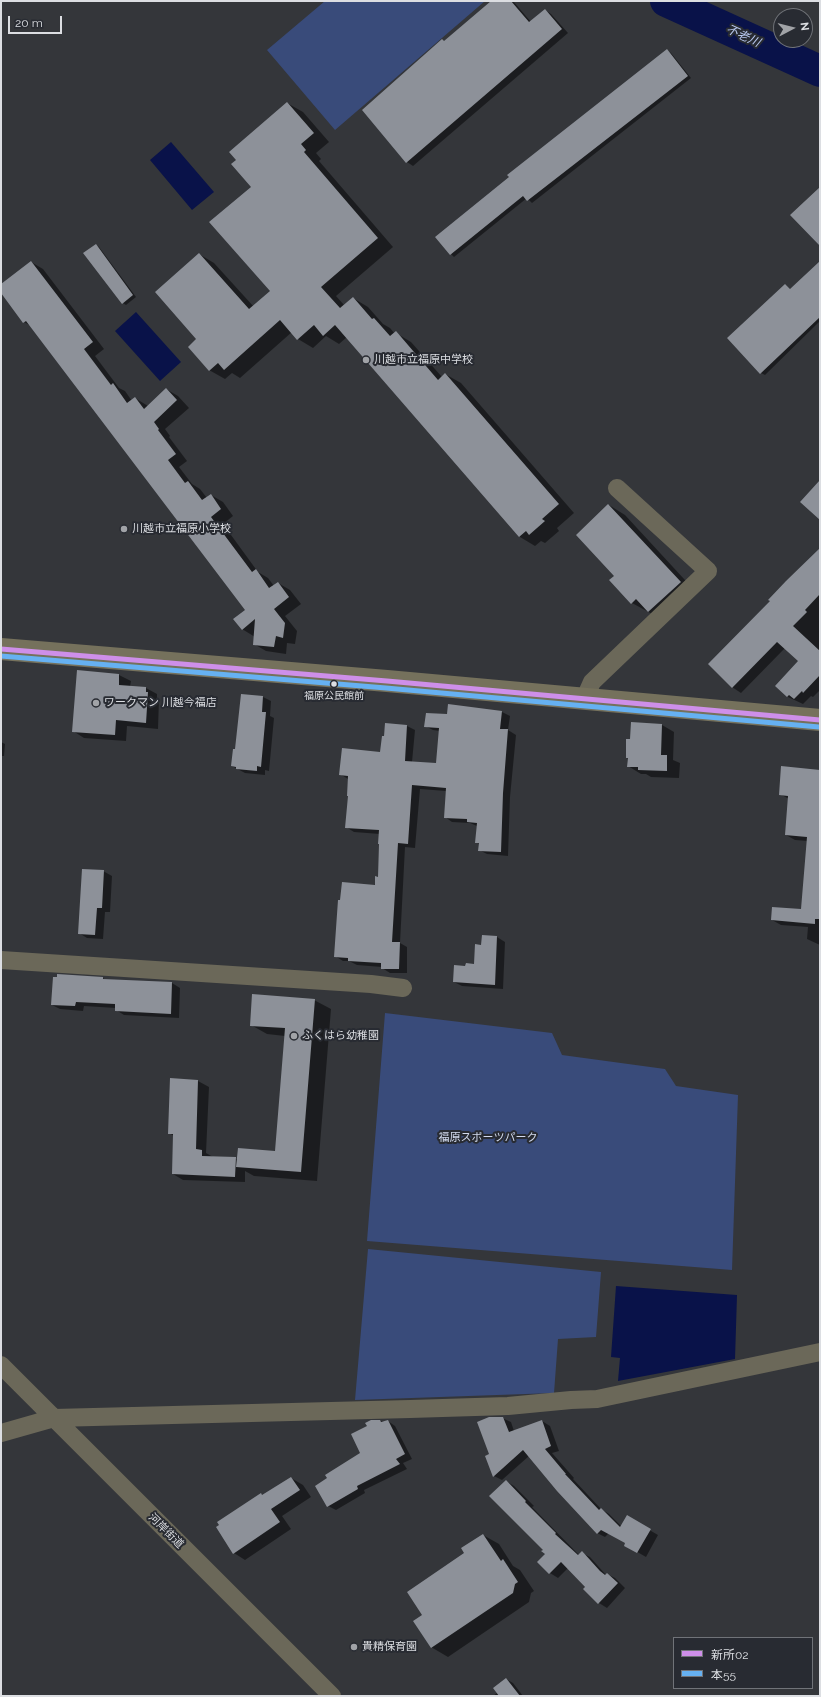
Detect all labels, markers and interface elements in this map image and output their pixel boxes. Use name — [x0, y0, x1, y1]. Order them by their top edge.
scale bar — [10, 8, 64, 34]
north arrow — [773, 8, 813, 48]
text: 20 m — [15, 16, 43, 30]
water label: 不老川 — [724, 22, 762, 50]
text: N — [797, 22, 811, 32]
place label: 川越市立福原中学校 — [374, 353, 473, 367]
marker: 川越市立福原中学校 — [361, 355, 371, 365]
place label: 川越市立福原小学校 — [132, 522, 231, 536]
marker: 川越市立福原小学校 — [119, 524, 129, 534]
marker: 福原公民館前 — [329, 679, 339, 689]
place label: 福原公民館前 — [304, 690, 364, 702]
place label: ワークマン 川越今福店 — [104, 696, 217, 710]
marker: ワークマン 川越今福店 — [91, 698, 101, 708]
place label: ふくはら幼稚園 — [302, 1029, 379, 1043]
marker: ふくはら幼稚園 — [289, 1031, 299, 1041]
park label: 福原スポーツパーク — [439, 1131, 537, 1145]
street label: 河岸街道 — [146, 1511, 186, 1551]
legend — [673, 1637, 813, 1689]
place label: 貴精保育園 — [362, 1640, 417, 1654]
marker: 貴精保育園 — [349, 1642, 359, 1652]
text: 新所02 — [711, 1648, 749, 1662]
text: 本55 — [711, 1668, 736, 1682]

